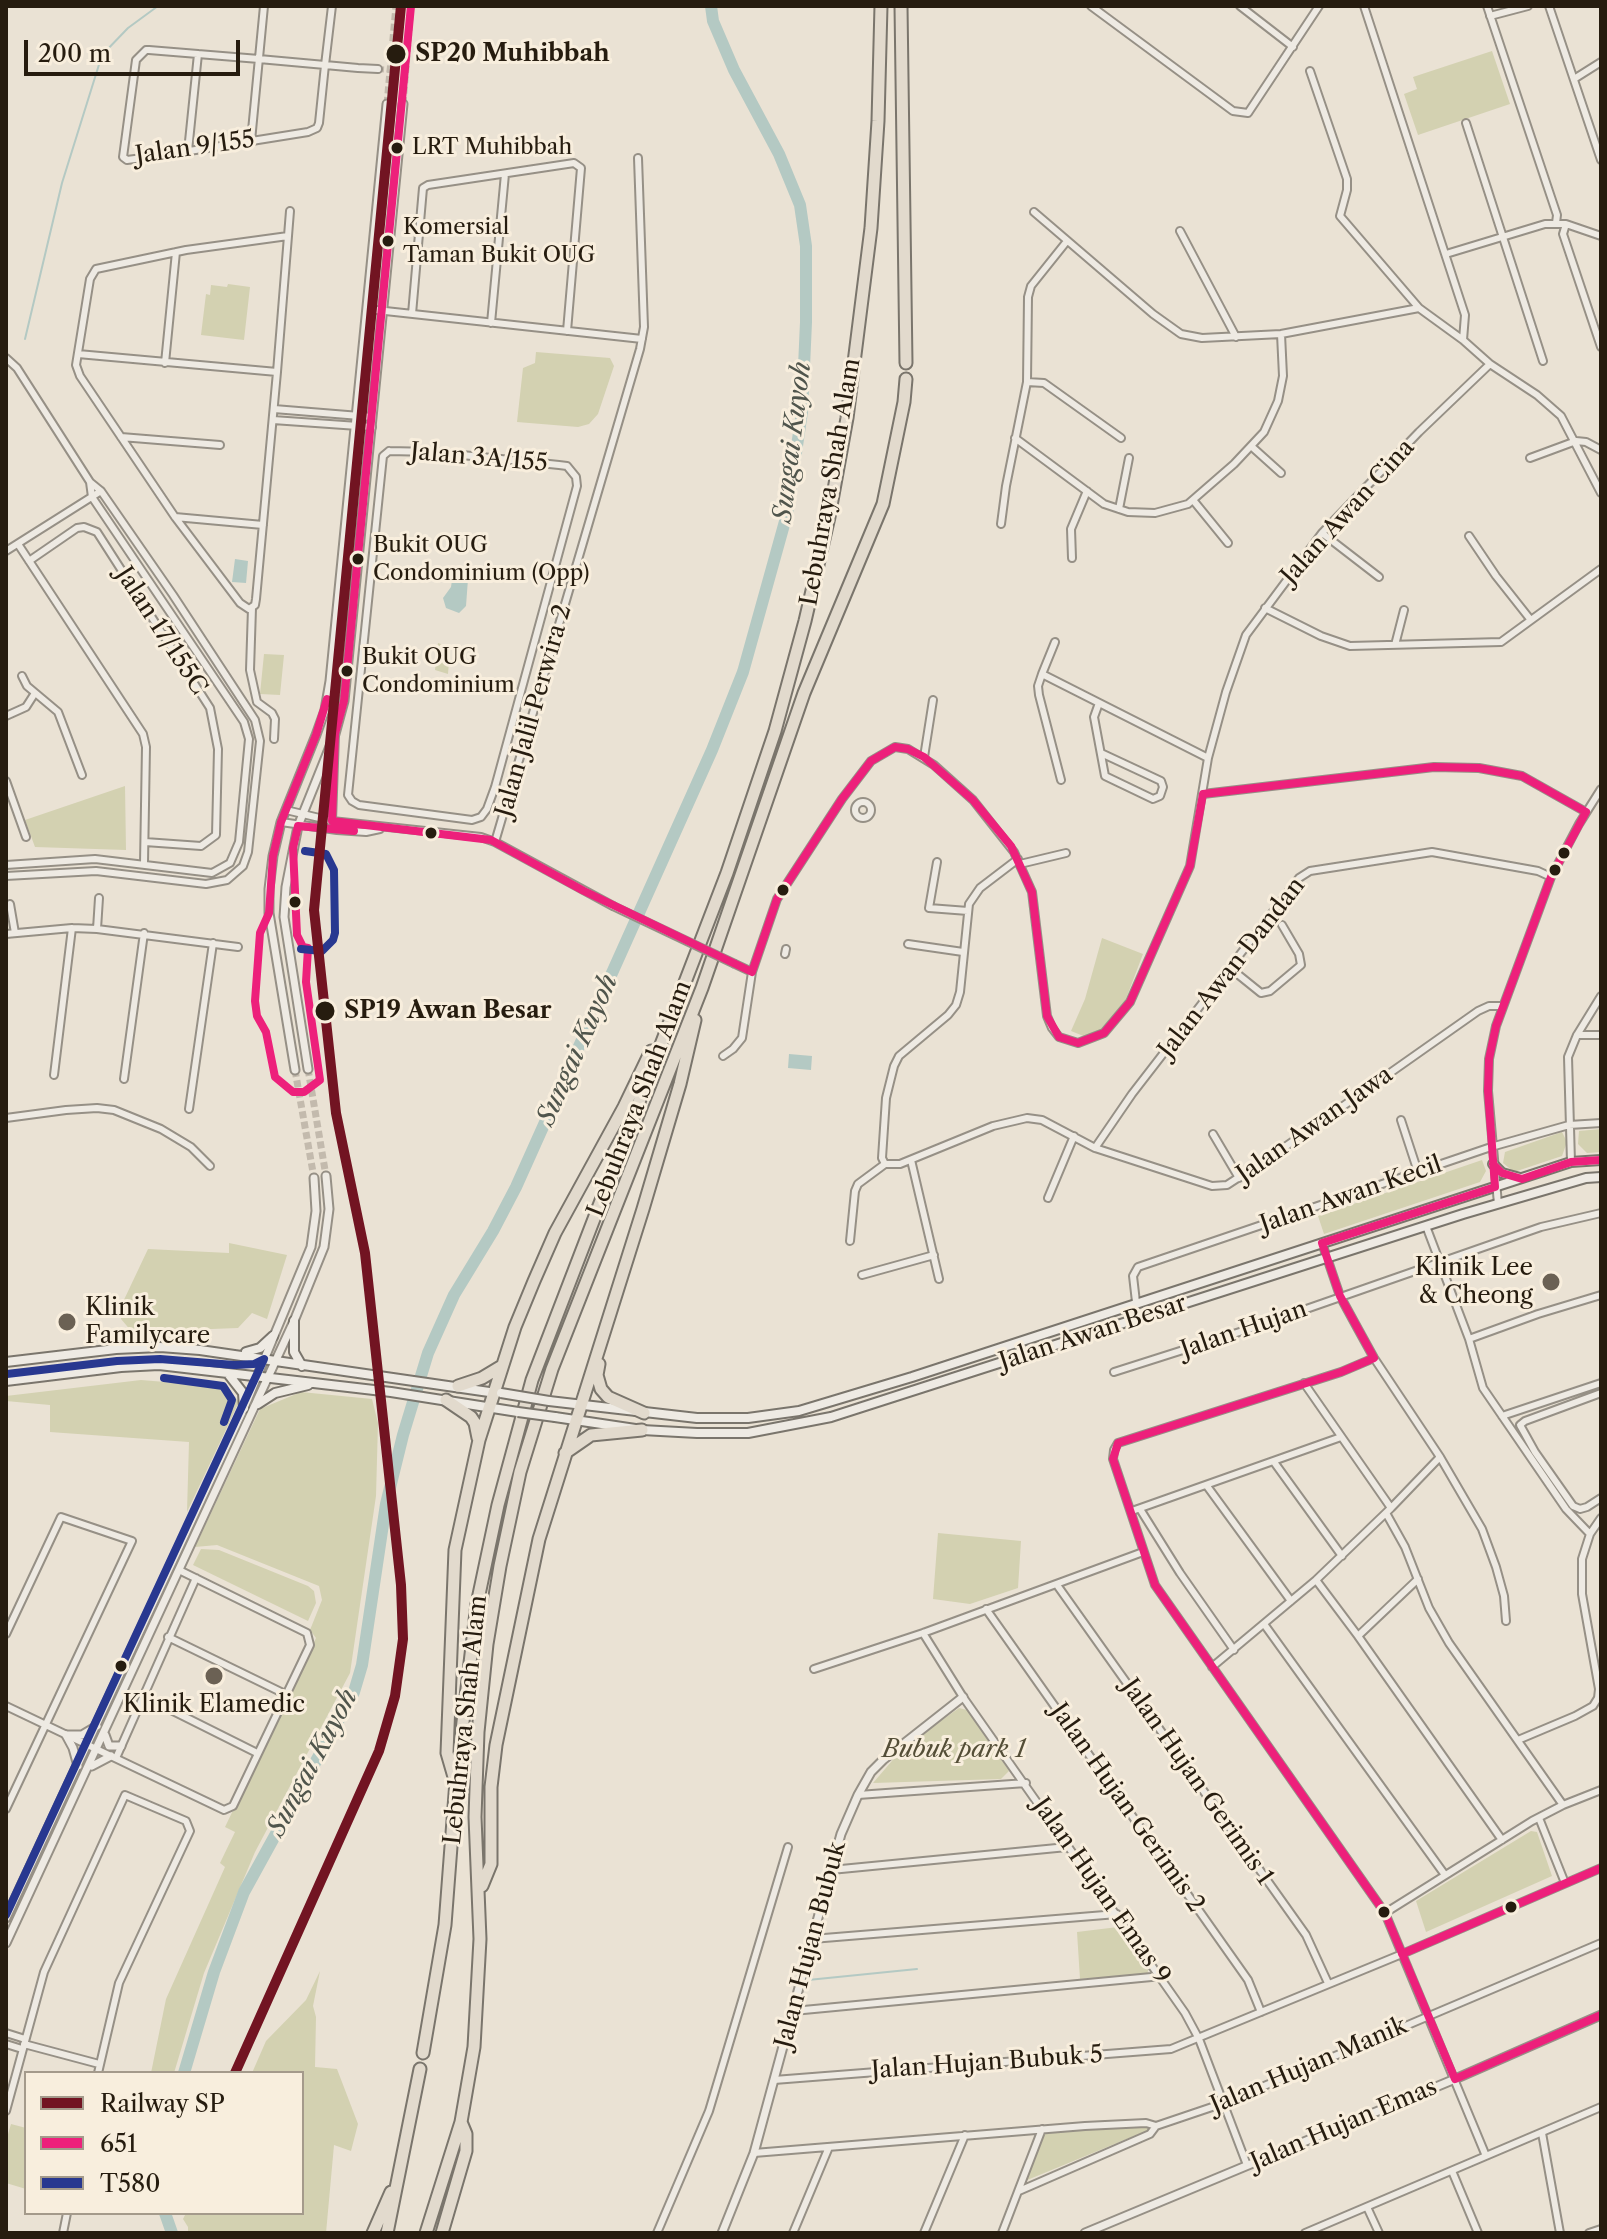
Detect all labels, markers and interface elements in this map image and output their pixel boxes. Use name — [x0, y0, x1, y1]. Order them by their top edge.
scale bar — [28, 24, 244, 74]
text: 200 m — [38, 39, 111, 68]
place label: SP20 Muhibbah — [415, 40, 610, 68]
marker: SP20 Muhibbah — [384, 42, 408, 66]
street label: Jalan 9/155 — [133, 125, 257, 171]
place label: LRT Muhibbah — [412, 135, 572, 161]
marker: LRT Muhibbah — [389, 140, 405, 156]
place label: Komersial Taman Bukit OUG — [403, 215, 595, 266]
marker: Komersial Taman Bukit OUG — [380, 233, 396, 249]
street label: Lebuhraya Shah Alam — [795, 356, 867, 608]
water label: Sungai Kuyoh — [768, 360, 818, 524]
street label: Jalan Awan Cina — [1275, 434, 1421, 590]
street label: Jalan 3A/155 — [409, 438, 549, 478]
place label: Bukit OUG Condominium (Opp) — [373, 533, 589, 584]
marker: Bukit OUG Condominium (Opp) — [350, 551, 366, 567]
street label: Jalan 17/155C — [109, 562, 213, 700]
street label: Jalan Jalil Perwira 2 — [490, 601, 578, 821]
place label: Bukit OUG Condominium — [362, 645, 515, 696]
marker: Bukit OUG Condominium — [339, 663, 355, 679]
unlabelled marker — [423, 825, 439, 841]
unlabelled marker — [1556, 845, 1572, 861]
unlabelled marker — [1547, 862, 1563, 878]
street label: Jalan Awan Dandan — [1153, 872, 1311, 1064]
unlabelled marker — [775, 882, 791, 898]
unlabelled marker — [287, 894, 303, 910]
water label: Sungai Kuyoh — [531, 970, 625, 1130]
street label: Lebuhraya Shah Alam — [582, 977, 698, 1221]
place label: SP19 Awan Besar — [344, 997, 552, 1025]
marker: SP19 Awan Besar — [313, 999, 337, 1023]
street label: Jalan Awan Jawa — [1231, 1061, 1399, 1189]
street label: Jalan Awan Kecil — [1256, 1150, 1446, 1240]
place label: Klinik Lee & Cheong — [1415, 1254, 1533, 1310]
marker: Klinik Lee & Cheong — [1540, 1271, 1562, 1293]
street label: Jalan Awan Besar — [996, 1289, 1190, 1377]
place label: Klinik Familycare — [85, 1294, 210, 1350]
street label: Jalan Hujan — [1177, 1295, 1311, 1365]
marker: Klinik Familycare — [56, 1311, 78, 1333]
street label: Lebuhraya Shah Alam — [439, 1594, 493, 1846]
unlabelled marker — [113, 1658, 129, 1674]
marker: Klinik Elamedic — [203, 1665, 225, 1687]
street label: Jalan Hujan Gerimis 1 — [1115, 1674, 1279, 1890]
water label: Sungai Kuyoh — [261, 1684, 365, 1842]
place label: Klinik Elamedic — [123, 1691, 305, 1719]
street label: Jalan Hujan Gerimis 2 — [1044, 1698, 1210, 1918]
park label: Bubuk park 1 — [882, 1736, 1026, 1764]
street label: Jalan Hujan Emas 9 — [1026, 1792, 1176, 1990]
street label: Jalan Hujan Bubuk — [770, 1839, 852, 2051]
unlabelled marker — [1503, 1899, 1519, 1915]
unlabelled marker — [1376, 1904, 1392, 1920]
street label: Jalan Hujan Manik — [1206, 2012, 1412, 2120]
street label: Jalan Hujan Bubuk 5 — [870, 2041, 1104, 2085]
legend — [24, 2071, 304, 2215]
street label: Jalan Hujan Emas — [1246, 2073, 1442, 2177]
text: Railway SP — [100, 2089, 225, 2118]
text: 651 — [100, 2129, 137, 2158]
text: T580 — [100, 2169, 160, 2198]

